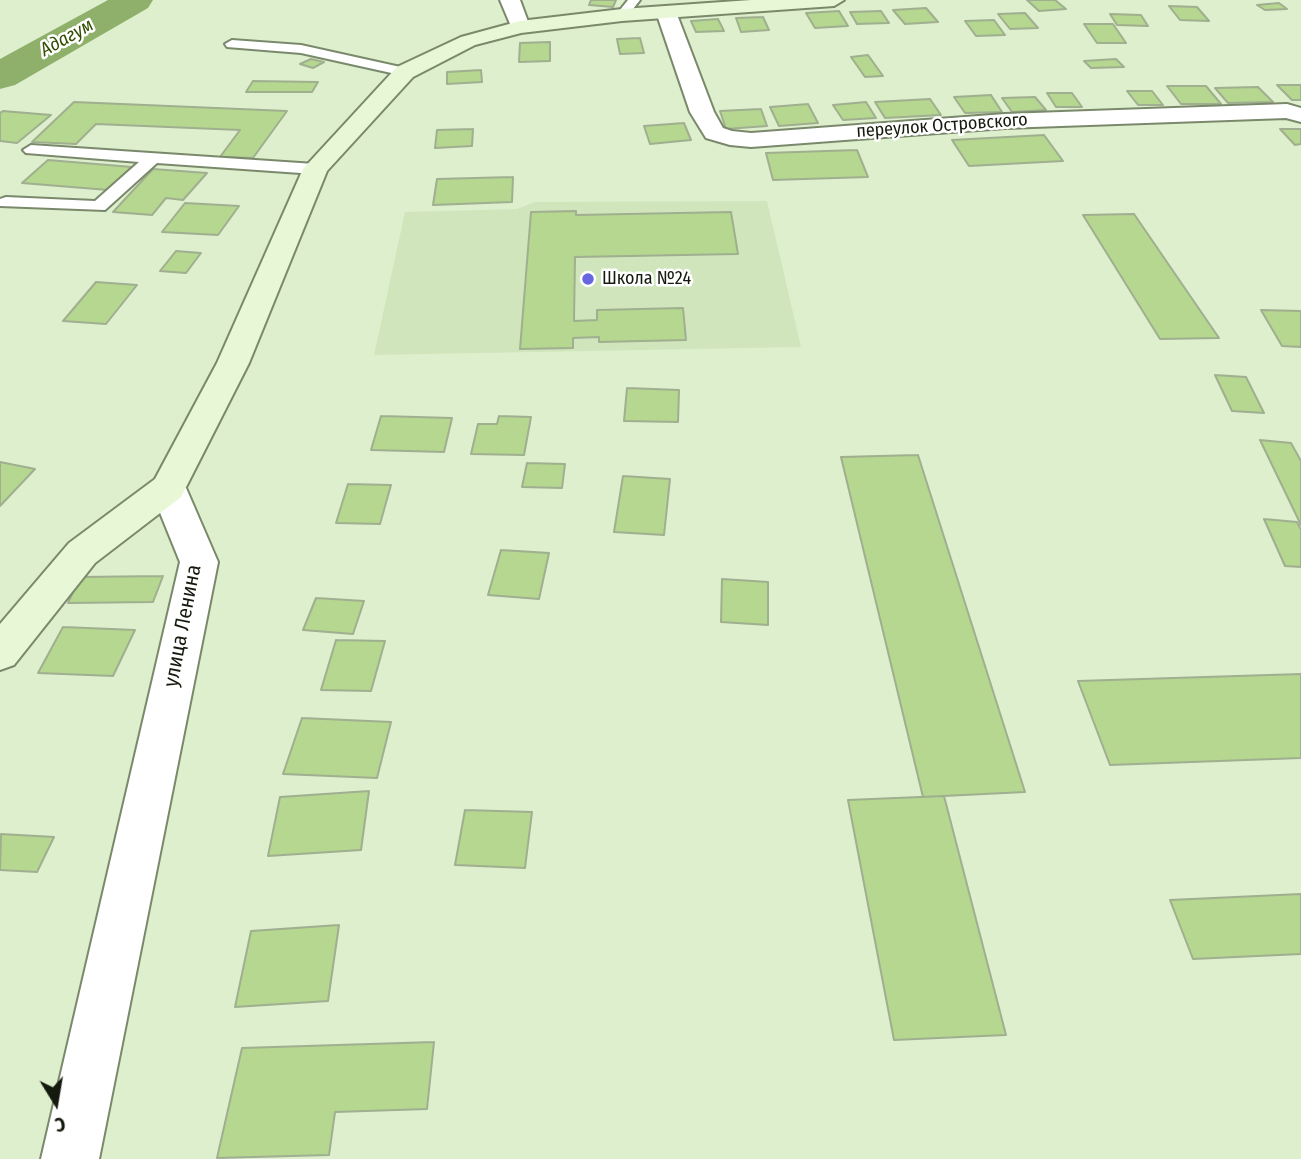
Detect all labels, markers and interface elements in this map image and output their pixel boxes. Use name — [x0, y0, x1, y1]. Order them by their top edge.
water label: Адагум — [36, 14, 98, 62]
street label: переулок Островского — [856, 109, 1028, 143]
place label: Школа №24 — [602, 268, 691, 290]
marker: Школа №24 — [580, 271, 596, 287]
street label: улица Ленина — [159, 563, 207, 689]
north arrow — [21, 1068, 91, 1138]
text: С — [53, 1112, 67, 1136]

